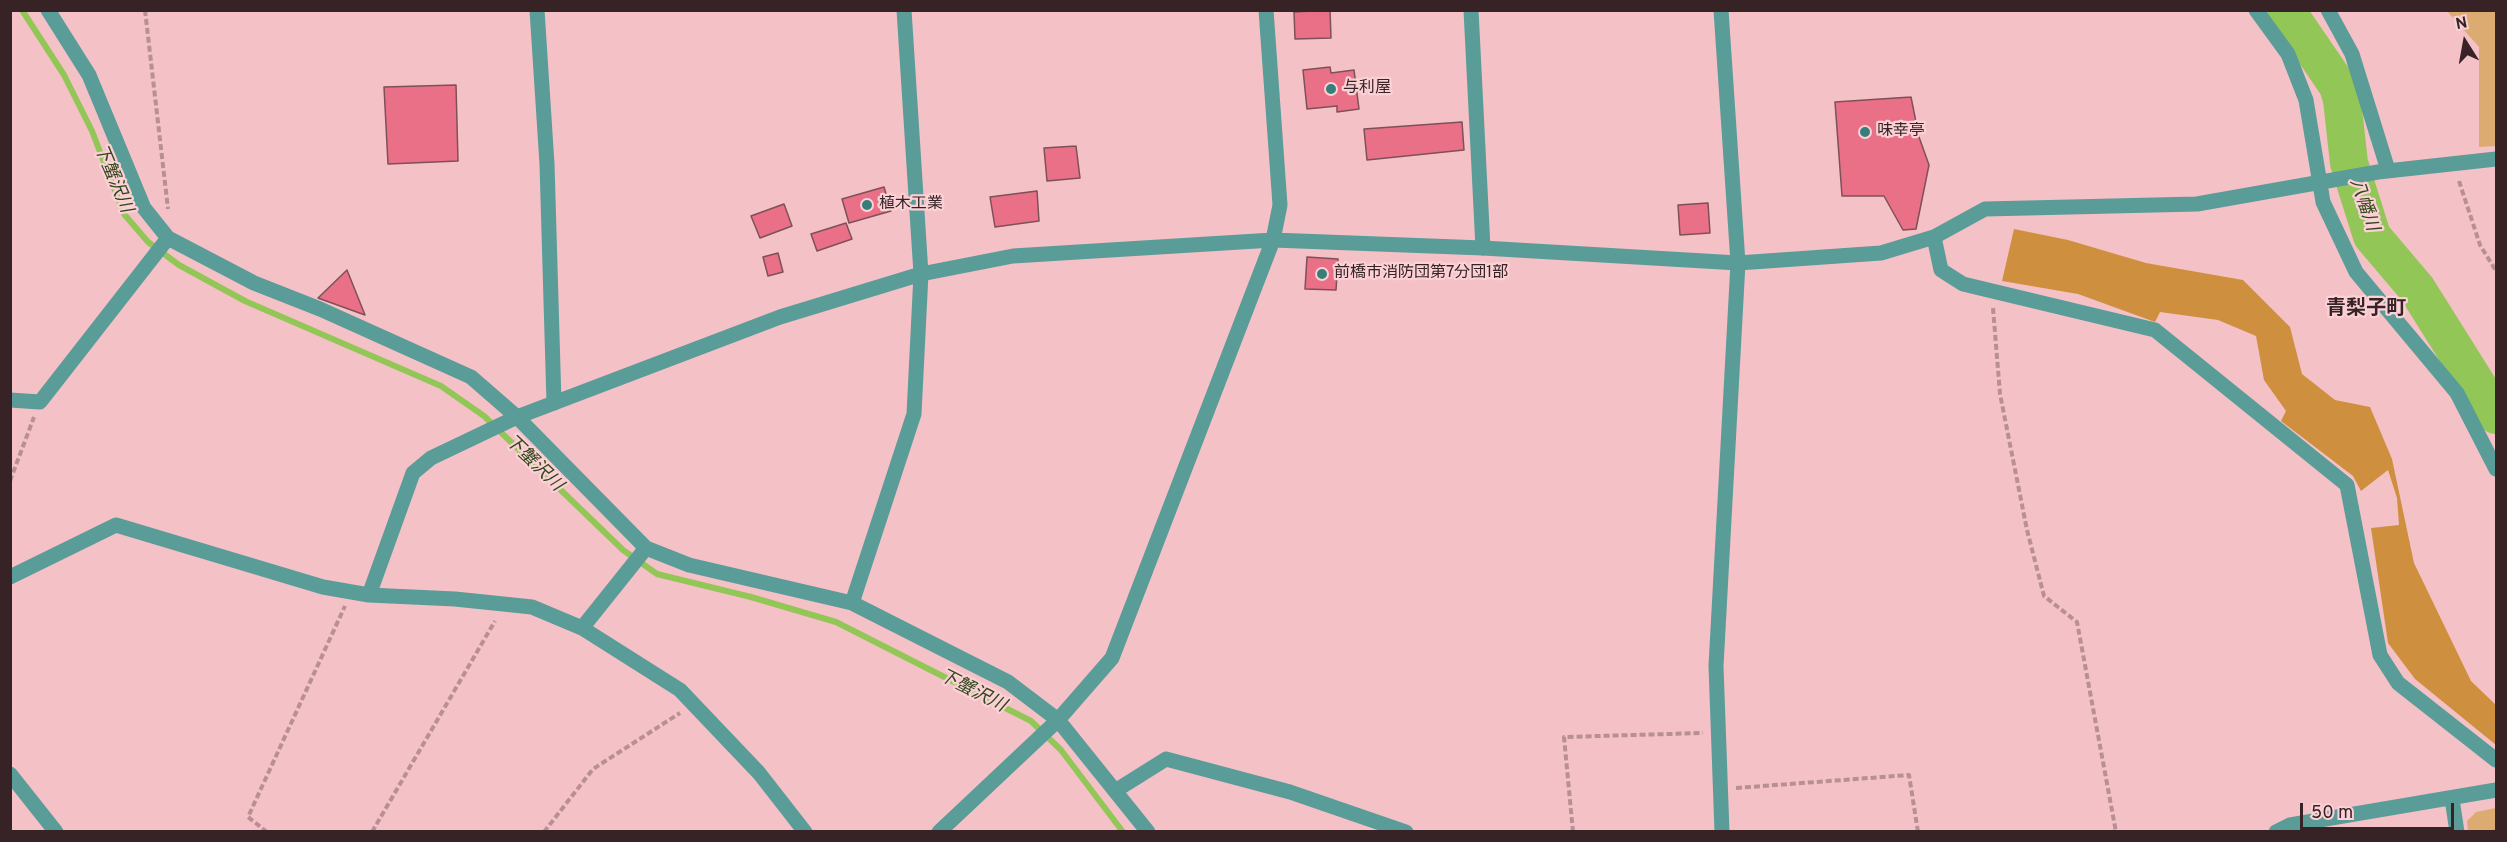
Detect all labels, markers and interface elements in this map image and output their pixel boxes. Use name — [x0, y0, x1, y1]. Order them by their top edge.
north arrow — [2435, 12, 2495, 72]
text: N — [2454, 13, 2469, 35]
place label: 与利屋 — [1343, 79, 1391, 99]
marker: 与利屋 — [1324, 82, 1338, 96]
place label: 味幸亭 — [1877, 122, 1925, 142]
marker: 味幸亭 — [1858, 125, 1872, 139]
water label: 下蟹沢川 — [88, 142, 136, 216]
water label: 八幡川 — [2344, 176, 2382, 234]
place label: 植木工業 — [879, 195, 943, 215]
marker: 植木工業 — [860, 198, 874, 212]
place label: 前橋市消防団第7分団1部 — [1334, 264, 1508, 284]
marker: 前橋市消防団第7分団1部 — [1315, 267, 1329, 281]
district label: 青梨子町 — [2326, 298, 2406, 322]
water label: 下蟹沢川 — [500, 431, 566, 497]
water label: 下蟹沢川 — [935, 666, 1009, 718]
scale bar — [2303, 791, 2458, 829]
text: 50 m — [2311, 802, 2353, 825]

